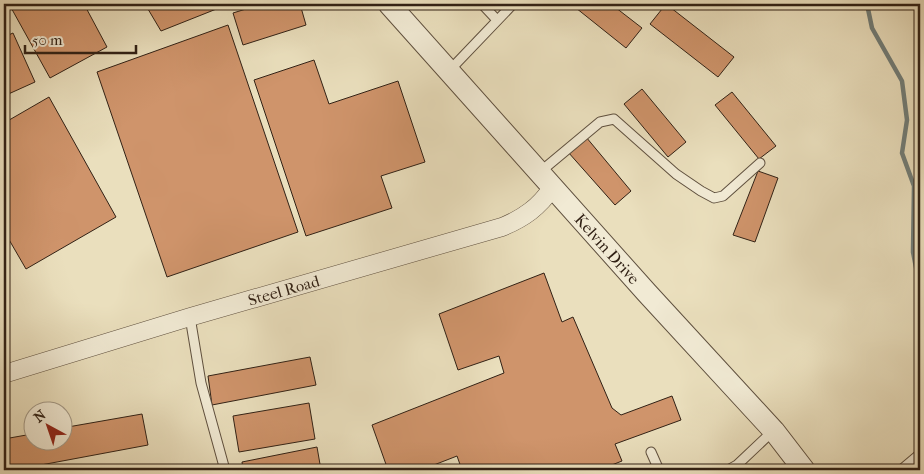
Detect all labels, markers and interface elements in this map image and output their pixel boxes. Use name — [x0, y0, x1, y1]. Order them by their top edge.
scale bar — [25, 22, 136, 54]
text: 50 m — [32, 31, 63, 49]
street label: Kelvin Drive — [571, 210, 644, 288]
street label: Steel Road — [246, 271, 322, 310]
north arrow — [22, 402, 72, 452]
text: N — [30, 406, 50, 426]

